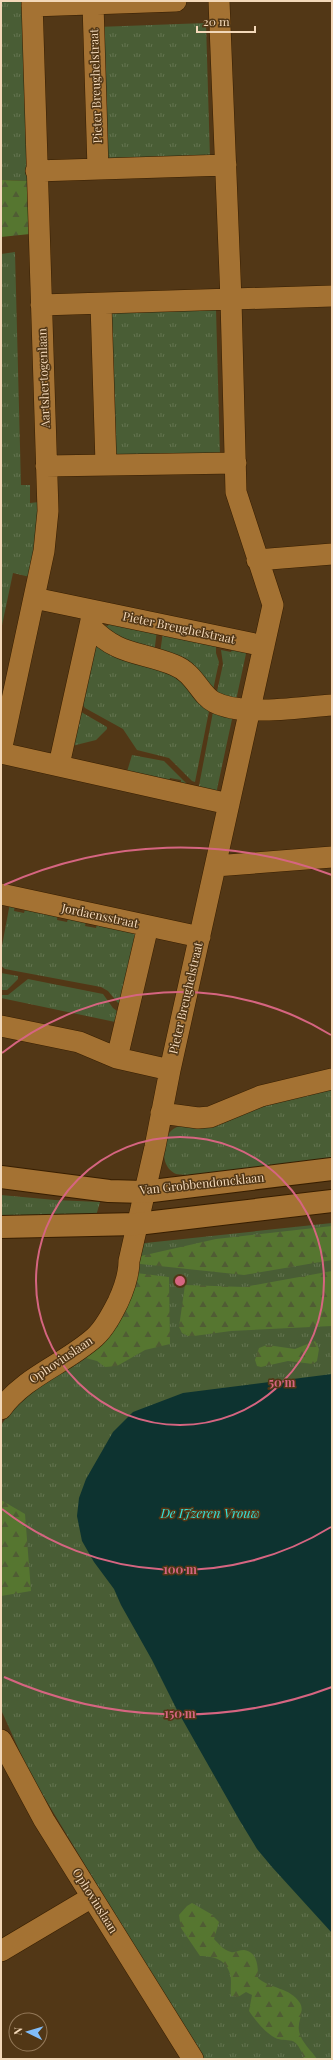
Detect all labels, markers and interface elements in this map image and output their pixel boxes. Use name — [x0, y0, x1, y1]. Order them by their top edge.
scale bar — [197, 8, 255, 34]
text: 20 m — [203, 13, 230, 29]
street label: Pieter Breughelstraat — [85, 28, 105, 144]
street label: Aartshertogenlaan — [33, 328, 53, 429]
street label: Pieter Breughelstraat — [121, 607, 238, 647]
street label: Jordaensstraat — [59, 899, 141, 931]
street label: Pieter Breughelstraat — [164, 939, 206, 1055]
street label: Van Grobbendoncklaan — [138, 1169, 265, 1198]
centre of rings — [173, 1274, 187, 1288]
street label: Ophoviuslaan — [25, 1332, 95, 1386]
text: 50 m — [269, 1374, 296, 1390]
water label: De IJzeren Vrouw — [159, 1504, 260, 1521]
text: 100 m — [163, 1561, 197, 1577]
text: 150 m — [164, 1705, 196, 1721]
street label: Ophoviuslaan — [70, 1865, 122, 1936]
north arrow — [8, 2012, 48, 2052]
text: N — [10, 2026, 25, 2036]

